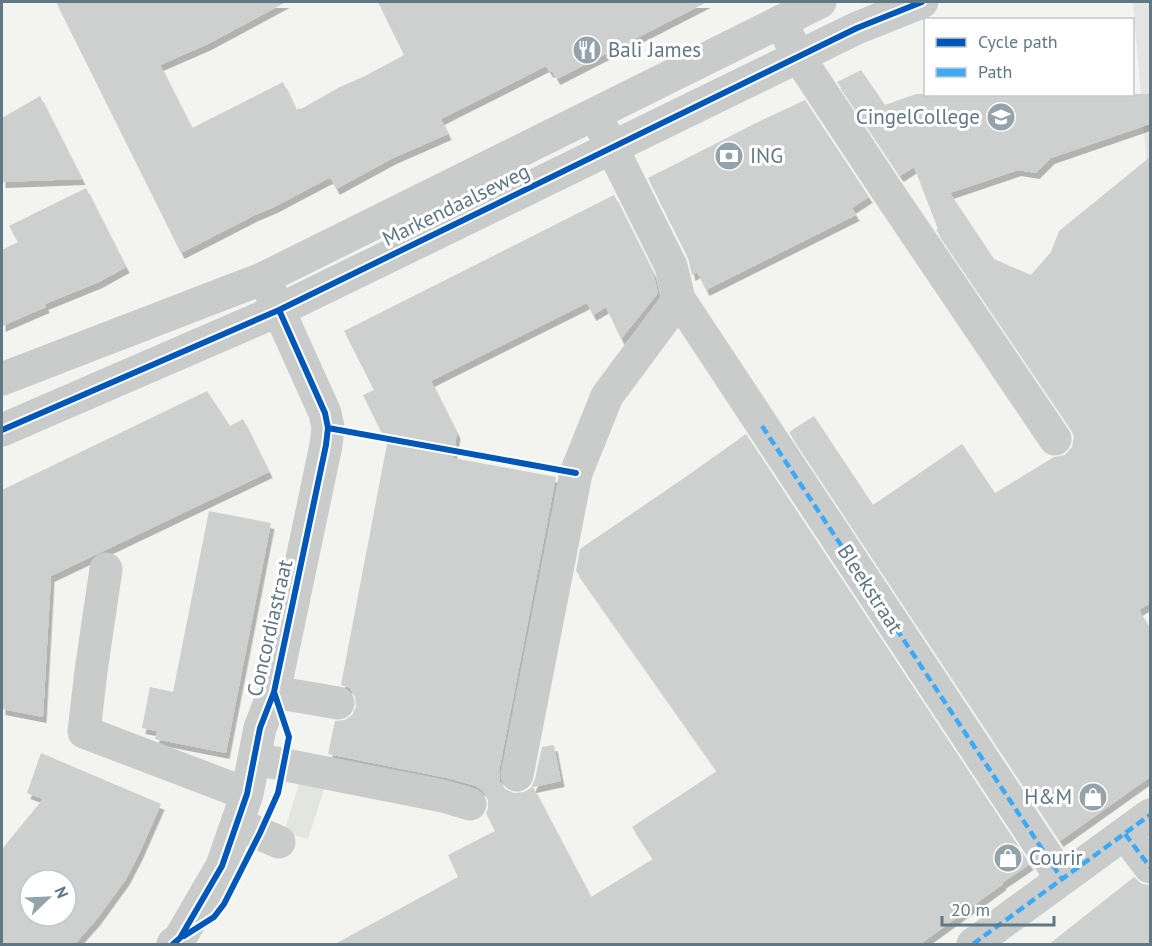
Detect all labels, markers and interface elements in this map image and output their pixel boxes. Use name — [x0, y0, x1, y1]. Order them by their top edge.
legend — [924, 18, 1134, 96]
text: Cycle path — [978, 30, 1058, 53]
restaurant icon: Bali James — [571, 34, 603, 66]
place label: Bali James — [608, 36, 701, 63]
text: Path — [978, 60, 1012, 83]
school or university icon: CingelCollege — [985, 101, 1017, 133]
place label: CingelCollege — [856, 103, 980, 130]
bank icon: ING — [713, 140, 745, 172]
place label: ING — [750, 142, 783, 169]
street label: Markendaalseweg — [378, 157, 534, 252]
street label: Bleekstraat — [832, 539, 909, 638]
street label: Concordiastraat — [241, 557, 298, 699]
shop icon: H&M — [1077, 781, 1109, 813]
place label: H&M — [1024, 783, 1072, 810]
shop icon: Courir — [992, 842, 1024, 874]
place label: Courir — [1029, 844, 1083, 871]
north arrow — [18, 868, 78, 928]
text: N — [51, 883, 73, 901]
scale bar — [942, 889, 1054, 927]
text: 20 m — [951, 898, 990, 921]

